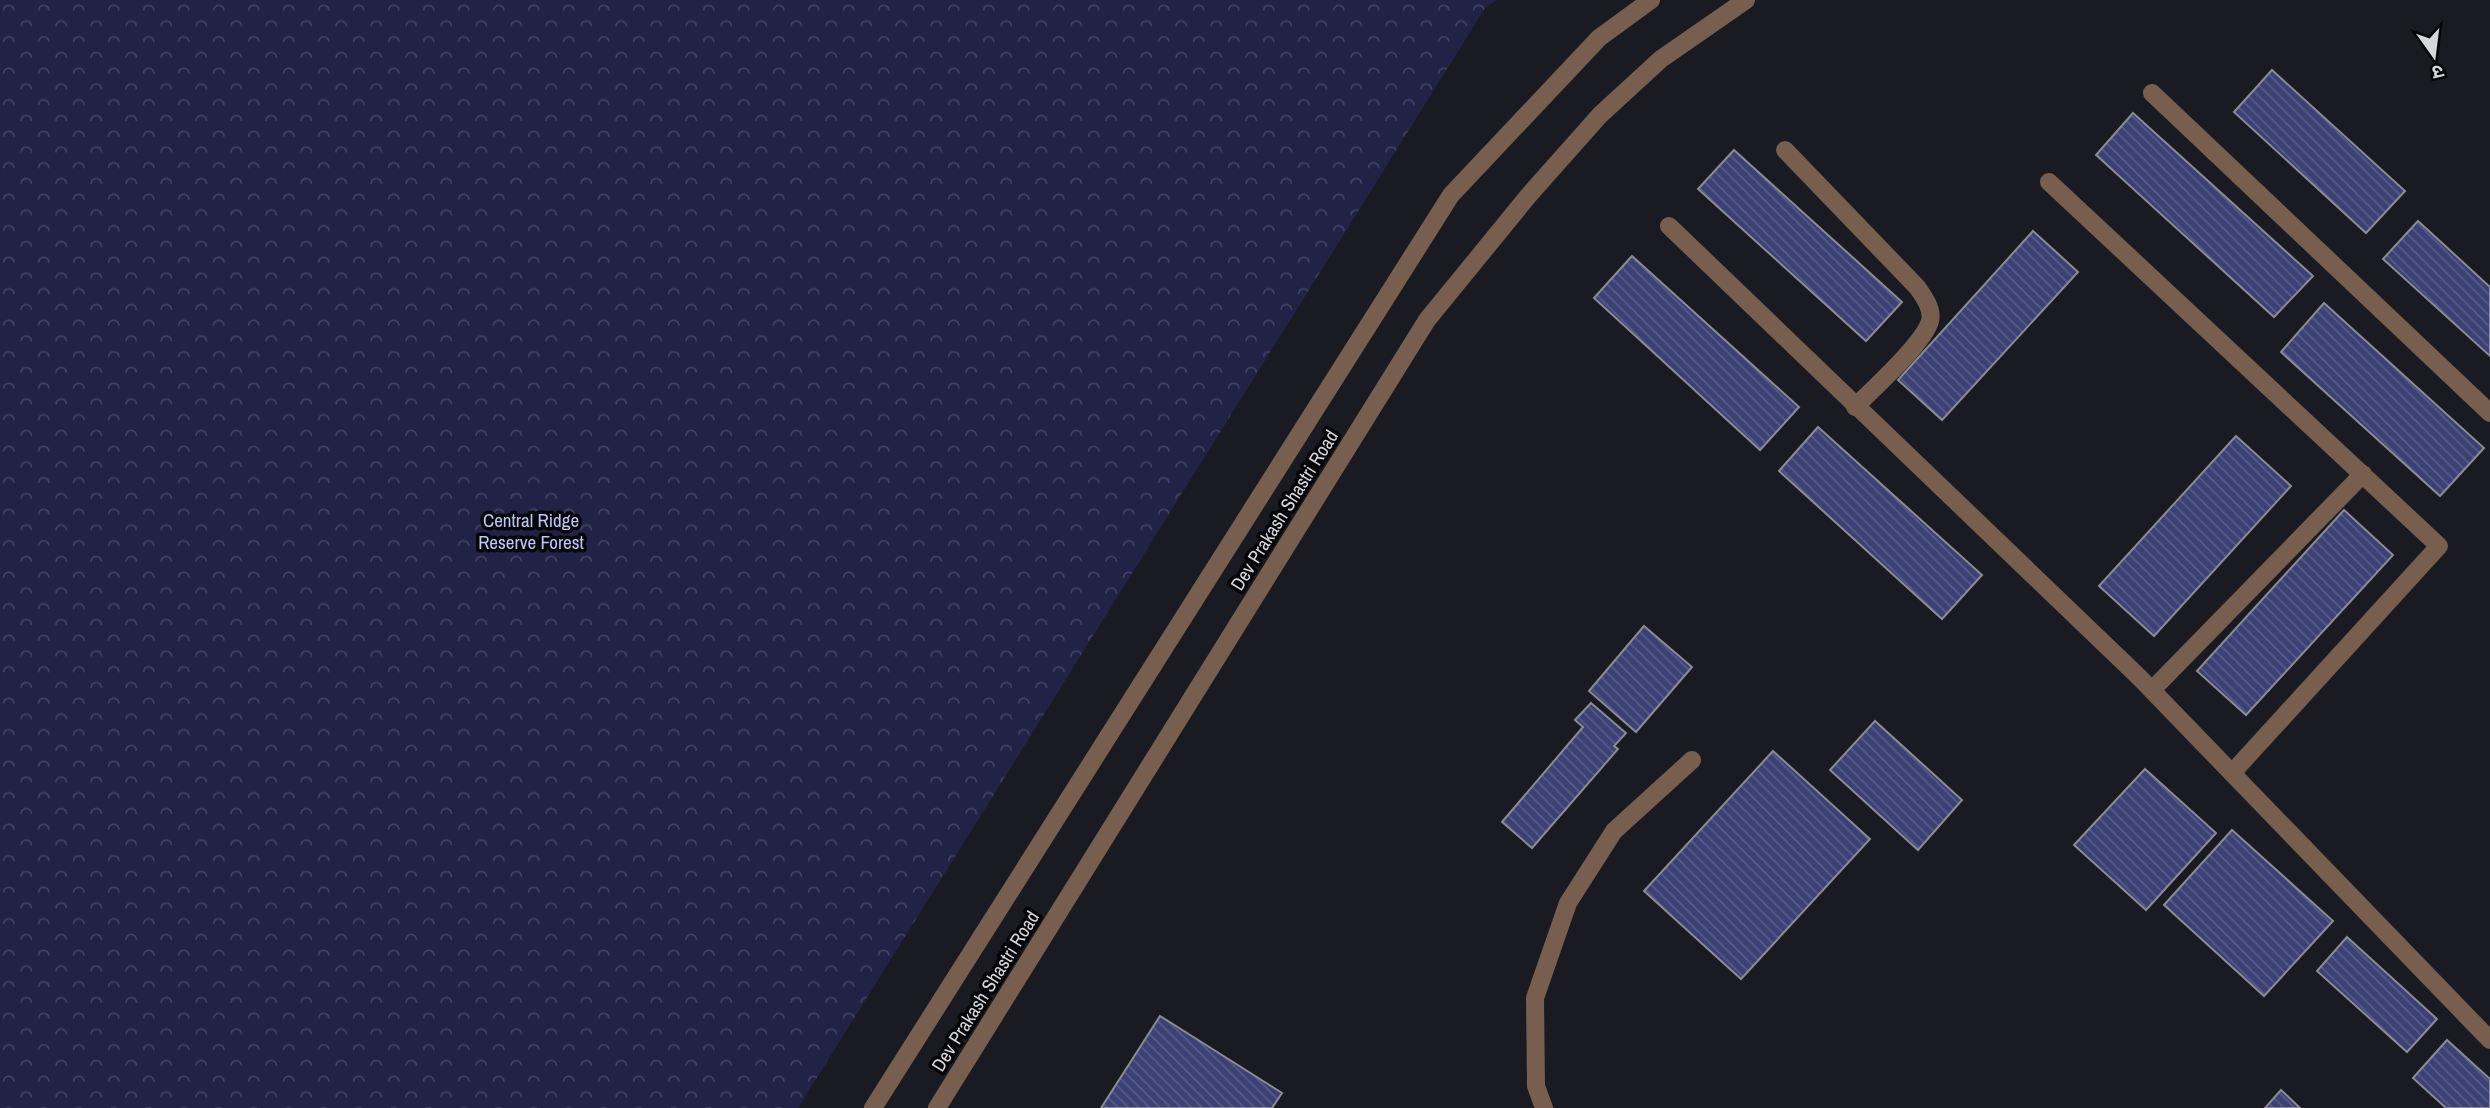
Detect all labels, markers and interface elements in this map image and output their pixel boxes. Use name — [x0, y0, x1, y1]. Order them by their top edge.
north arrow — [2399, 21, 2469, 91]
text: उ — [2429, 59, 2447, 87]
street label: Dev Prakash Shastri Road — [1224, 425, 1344, 595]
park label: Central Ridge Reserve Forest — [478, 507, 585, 555]
street label: Dev Prakash Shastri Road — [925, 906, 1045, 1076]

